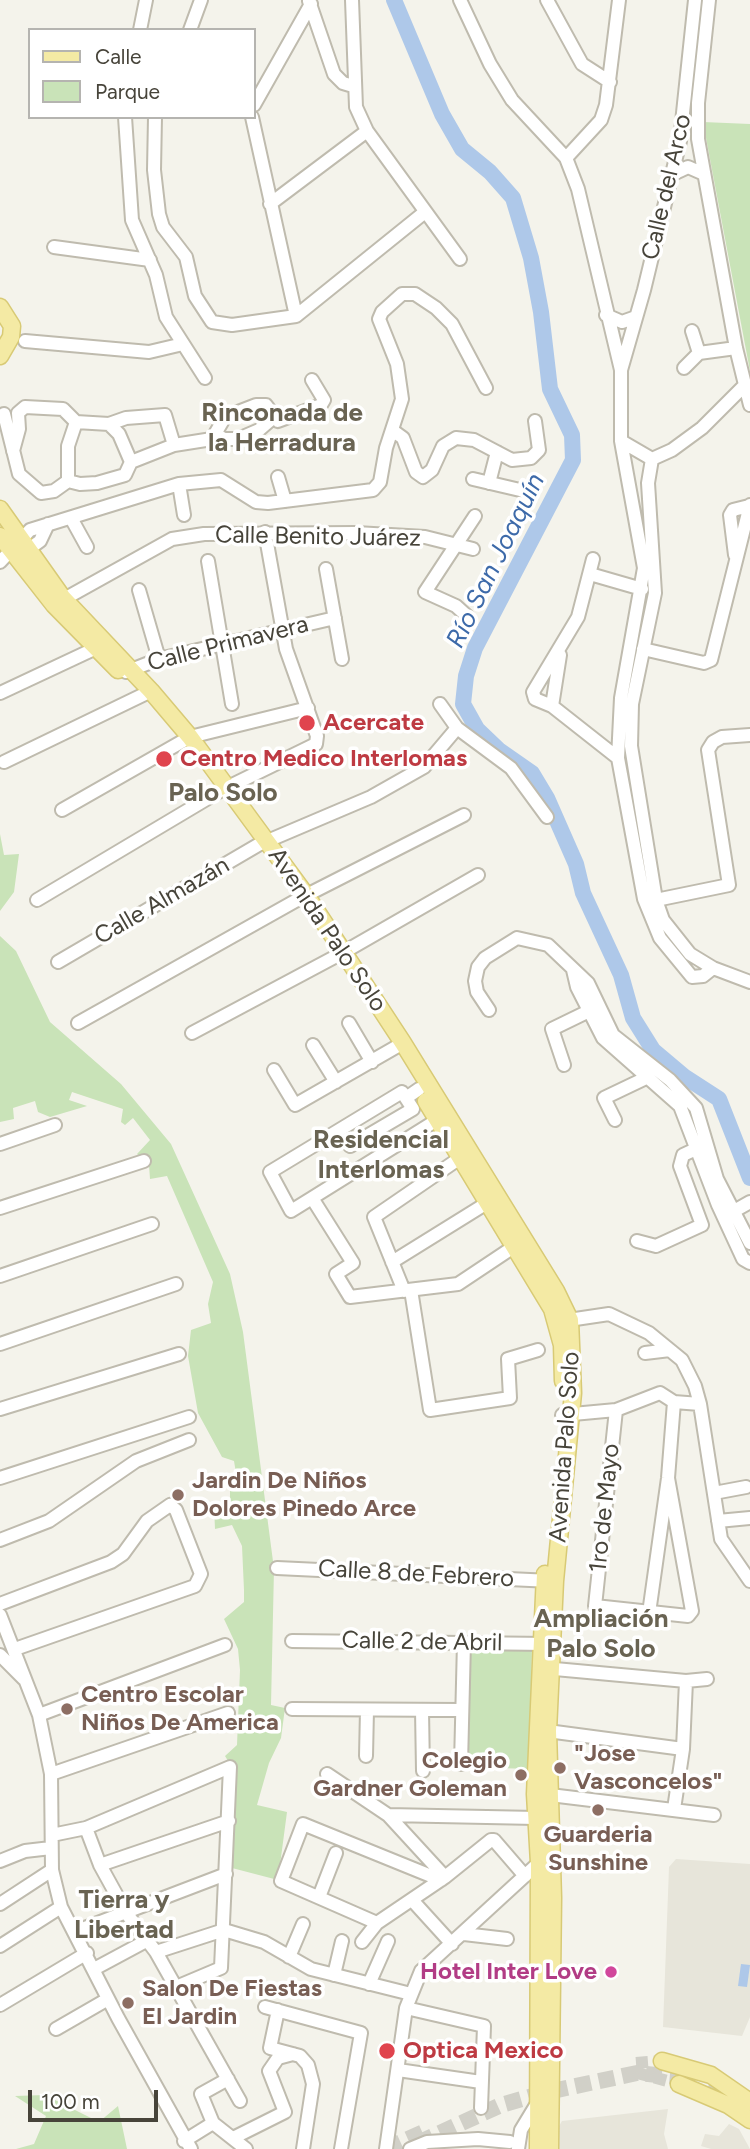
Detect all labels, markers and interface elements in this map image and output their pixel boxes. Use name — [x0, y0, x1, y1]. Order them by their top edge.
legend — [28, 28, 256, 119]
text: Calle — [95, 44, 142, 69]
text: Parque — [95, 79, 160, 104]
street label: Calle del Arco — [636, 111, 698, 263]
district label: Rinconada de la Herradura — [201, 397, 363, 458]
water label: Río San Joaquín — [440, 469, 552, 653]
street label: Calle Benito Juárez — [215, 521, 421, 553]
street label: Calle Primavera — [145, 610, 311, 678]
place label: Acercate — [323, 709, 424, 737]
marker: Acercate — [297, 713, 317, 733]
place label: Centro Medico Interlomas — [180, 745, 467, 773]
marker: Centro Medico Interlomas — [154, 749, 174, 769]
district label: Palo Solo — [168, 777, 278, 809]
street label: Avenida Palo Solo — [262, 843, 392, 1017]
street label: Calle Almazán — [90, 851, 234, 951]
district label: Residencial Interlomas — [313, 1124, 449, 1186]
street label: Avenida Palo Solo — [544, 1351, 586, 1543]
street label: 1ro de Mayo — [584, 1442, 626, 1574]
place label: Jardin De Niños Dolores Pinedo Arce — [192, 1467, 416, 1523]
marker: Jardin De Niños Dolores Pinedo Arce — [170, 1487, 186, 1503]
street label: Calle 8 de Febrero — [317, 1554, 515, 1594]
district label: Ampliación Palo Solo — [534, 1603, 668, 1664]
street label: Calle 2 de Abril — [341, 1626, 503, 1658]
place label: Centro Escolar Niños De America — [81, 1681, 279, 1737]
marker: Centro Escolar Niños De America — [59, 1701, 75, 1717]
place label: "Jose Vasconcelos" — [574, 1740, 722, 1796]
place label: Colegio Gardner Goleman — [313, 1747, 507, 1803]
marker: "Jose Vasconcelos" — [552, 1760, 568, 1776]
marker: Colegio Gardner Goleman — [513, 1767, 529, 1783]
marker: Guarderia Sunshine — [590, 1802, 606, 1818]
place label: Guarderia Sunshine — [543, 1821, 653, 1877]
district label: Tierra y Libertad — [74, 1884, 174, 1946]
place label: Hotel Inter Love — [420, 1958, 597, 1986]
marker: Hotel Inter Love — [603, 1964, 619, 1980]
place label: Salon De Fiestas El Jardin — [142, 1975, 322, 2031]
marker: Salon De Fiestas El Jardin — [120, 1995, 136, 2011]
place label: Optica Mexico — [403, 2037, 563, 2065]
marker: Optica Mexico — [377, 2041, 397, 2061]
scale bar — [32, 2076, 161, 2120]
text: 100 m — [41, 2089, 100, 2114]

